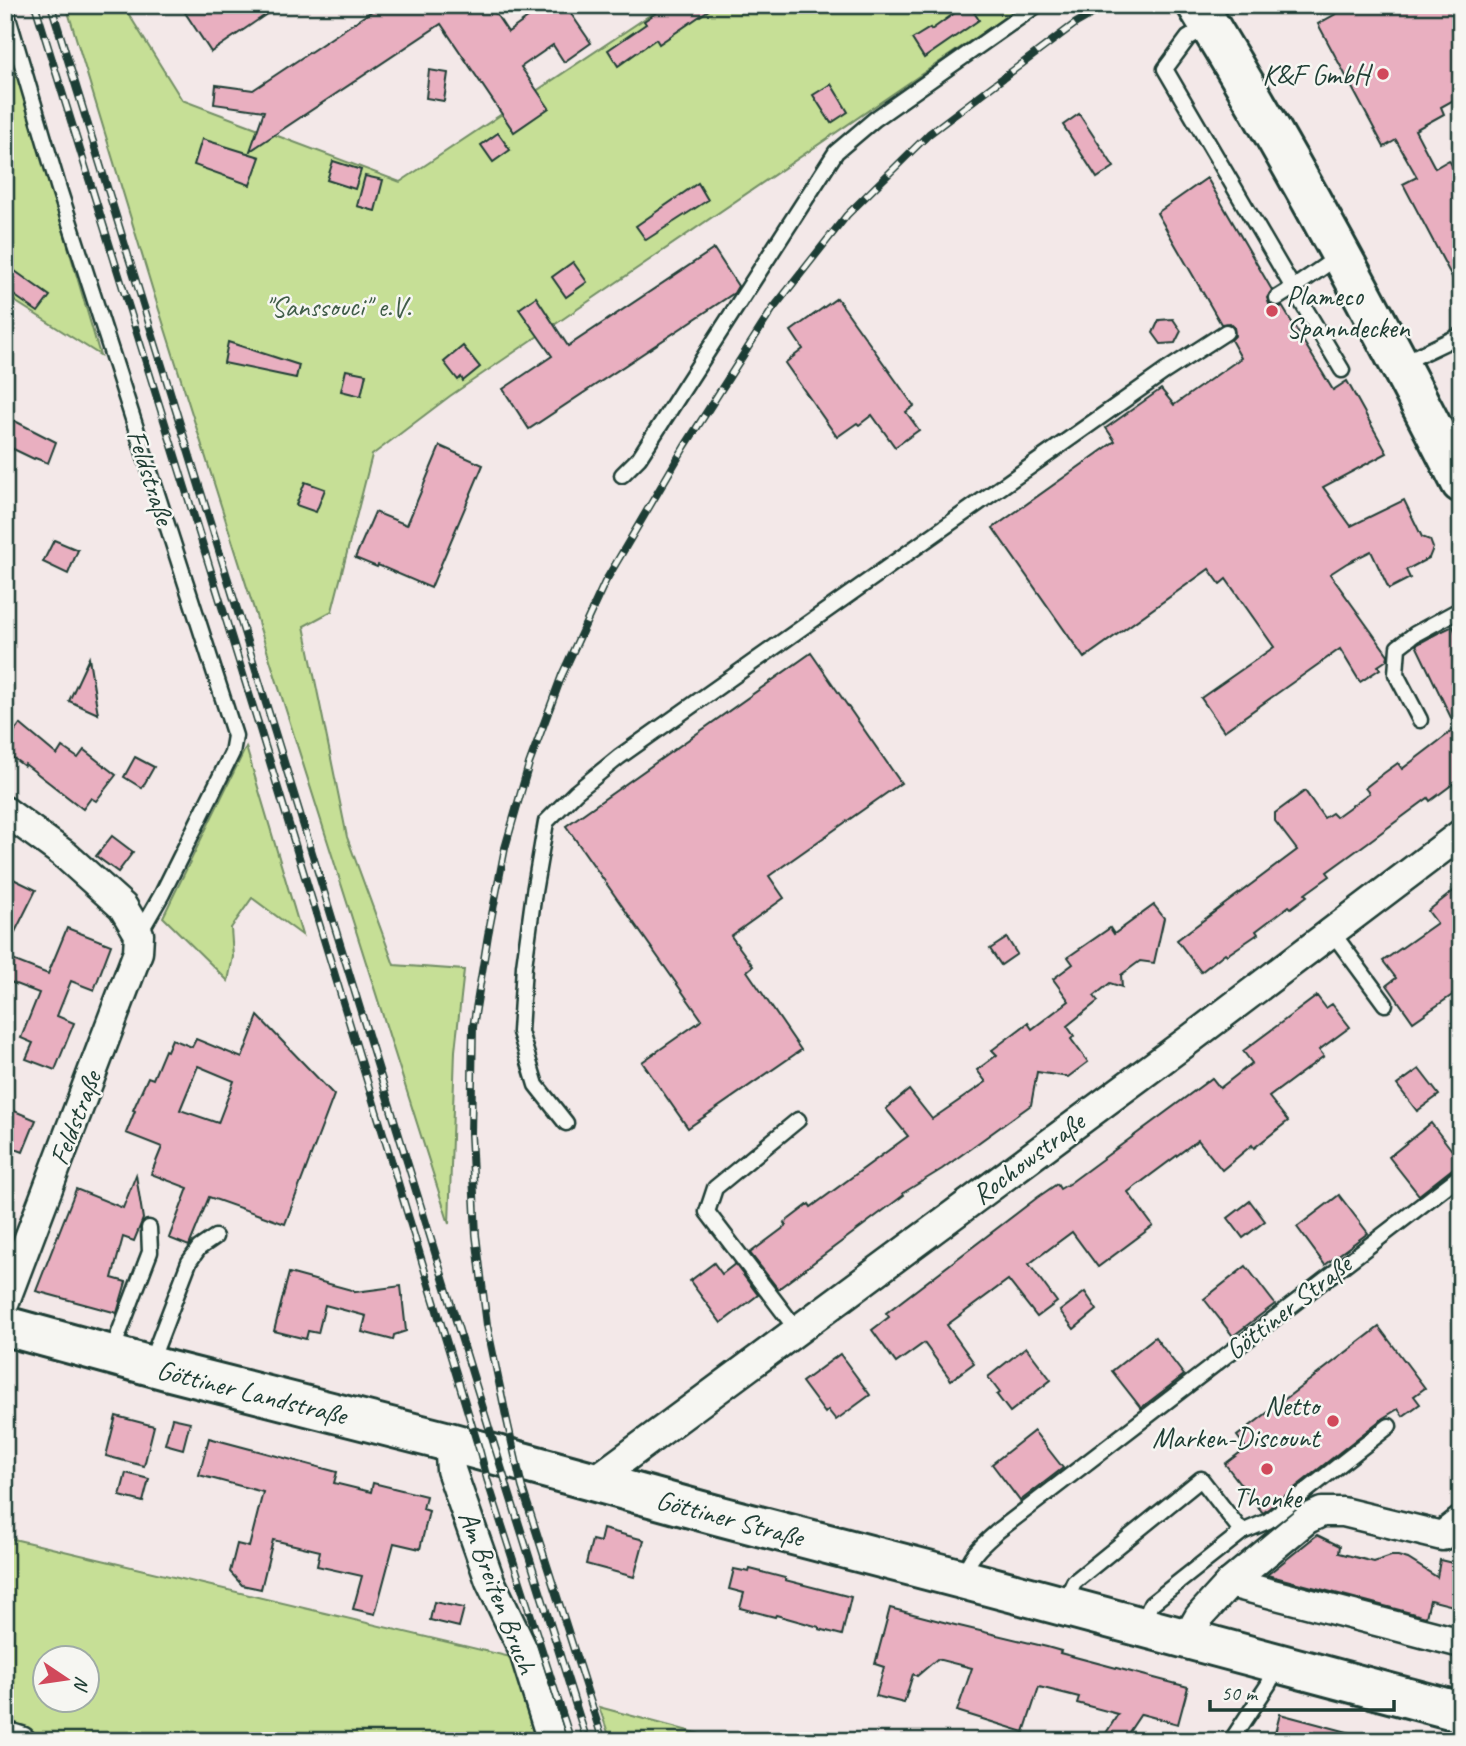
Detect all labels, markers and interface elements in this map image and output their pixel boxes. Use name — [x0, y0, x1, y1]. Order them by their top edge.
place label: K&F GmbH — [1262, 57, 1373, 92]
marker: K&F GmbH — [1375, 66, 1391, 82]
place label: Plameco Spanndecken — [1286, 278, 1411, 345]
park label: "Sanssouci" e.V. — [265, 289, 412, 324]
marker: Plameco Spanndecken — [1264, 303, 1280, 319]
street label: Feldstraße — [119, 425, 183, 531]
street label: Feldstraße — [41, 1064, 110, 1170]
street label: Rochowstraße — [965, 1103, 1093, 1212]
street label: Göttiner Straße — [1218, 1246, 1360, 1367]
street label: Göttiner Landstraße — [154, 1352, 352, 1433]
place label: Netto Marken-Discount — [1152, 1388, 1322, 1455]
marker: Netto Marken-Discount — [1325, 1413, 1341, 1429]
marker: Thonke — [1259, 1461, 1275, 1477]
place label: Thonke — [1233, 1480, 1303, 1515]
street label: Göttiner Straße — [653, 1482, 809, 1555]
street label: Am Breiten Bruch — [451, 1506, 546, 1680]
north arrow — [32, 1644, 102, 1714]
scale bar — [1210, 1669, 1394, 1713]
text: N — [68, 1674, 95, 1694]
text: 50 m — [1221, 1680, 1259, 1706]

